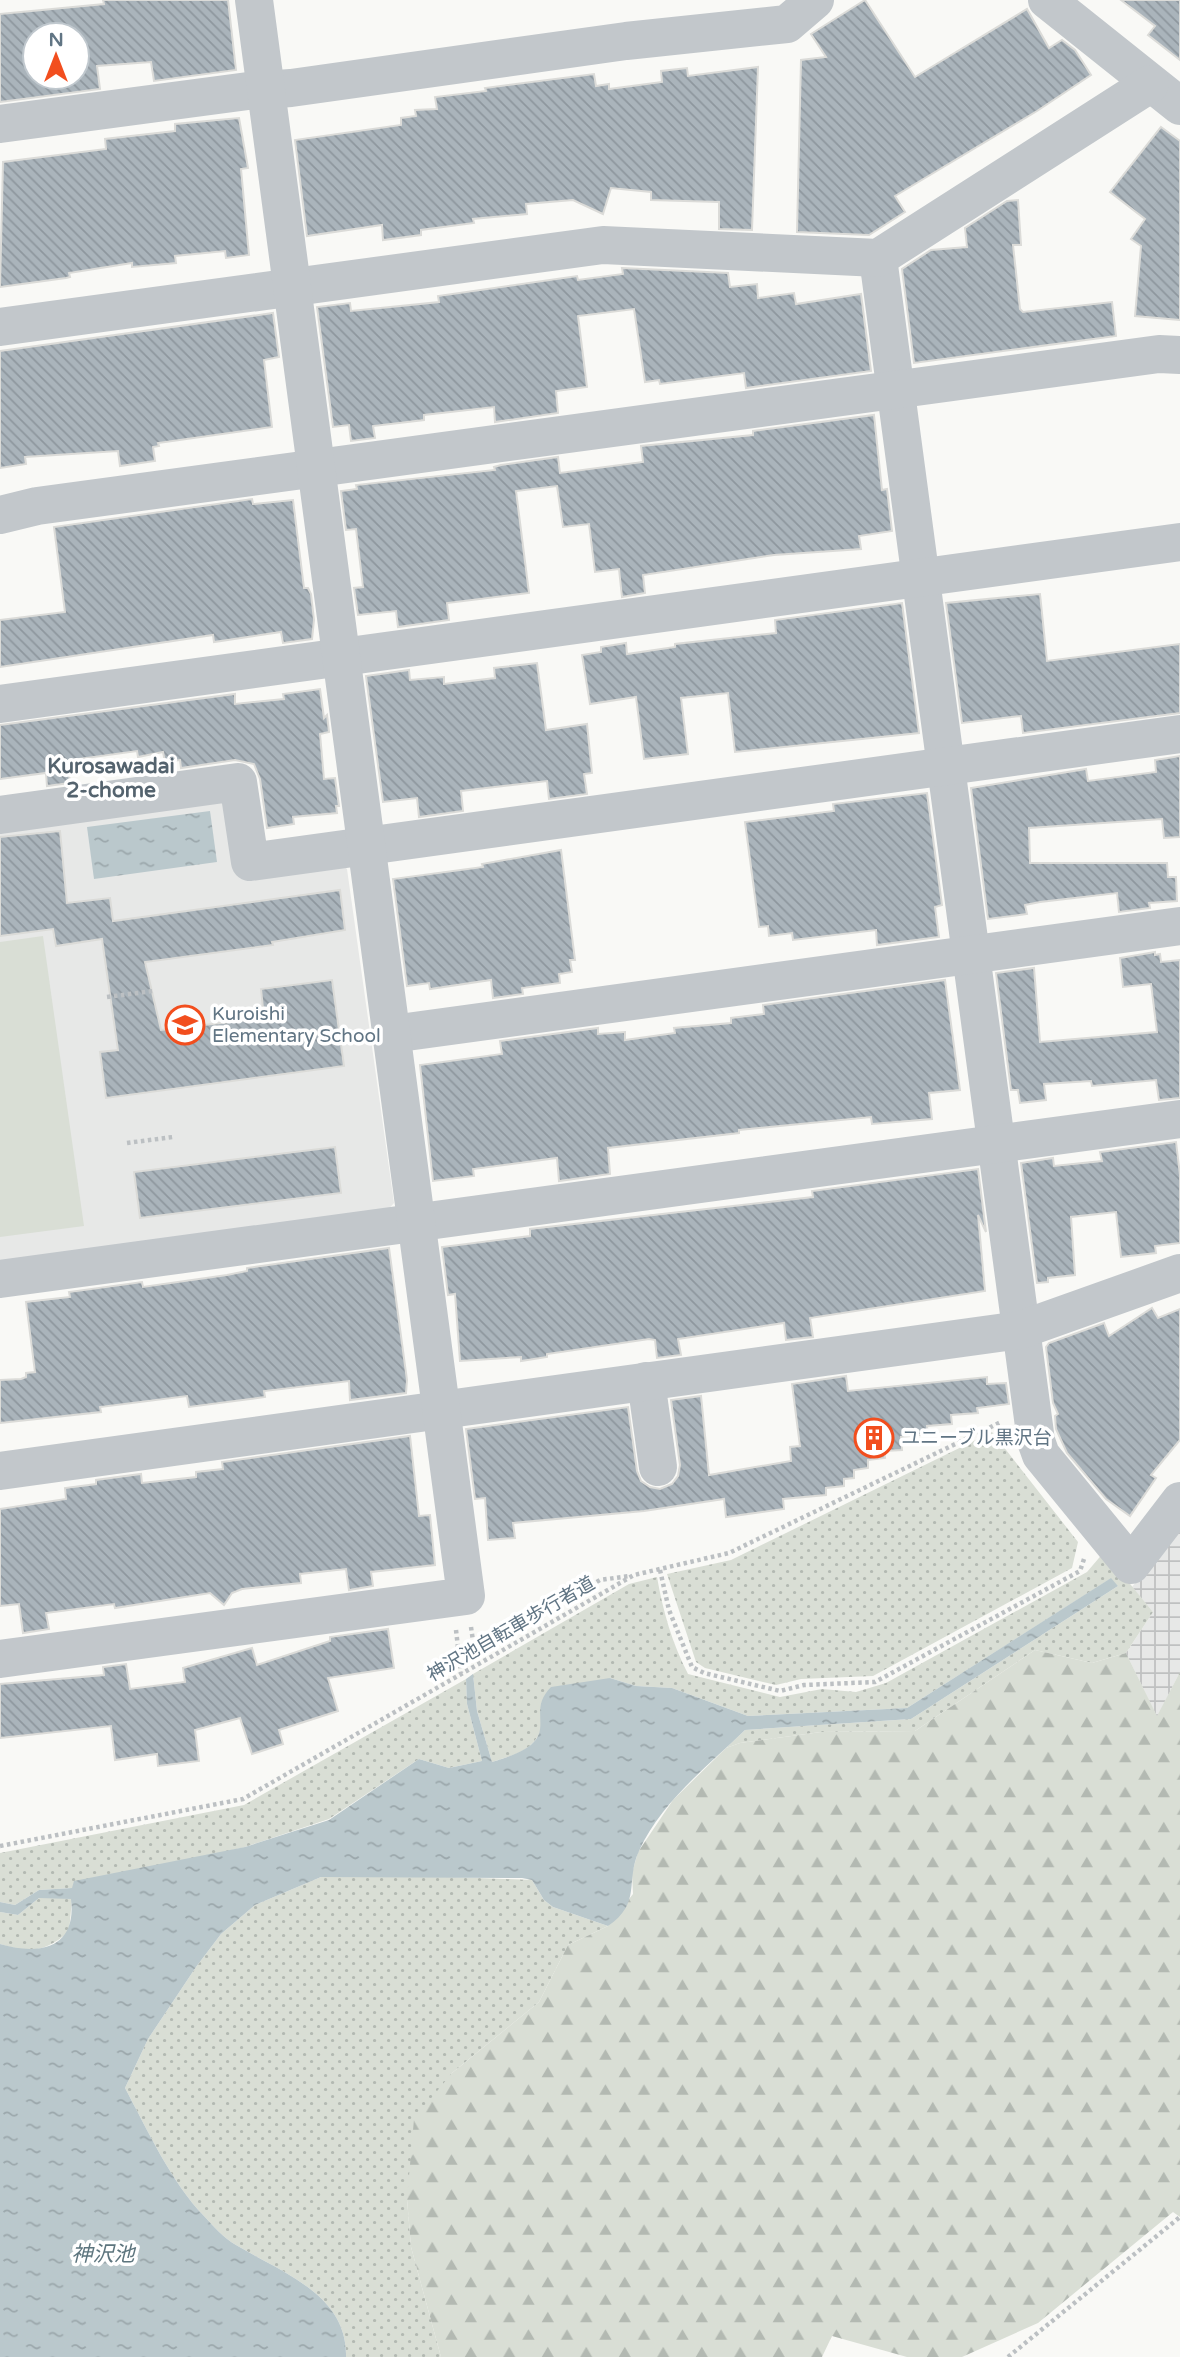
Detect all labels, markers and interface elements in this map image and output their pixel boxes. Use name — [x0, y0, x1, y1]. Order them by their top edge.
north arrow — [21, 21, 91, 91]
text: N — [48, 29, 64, 51]
district label: Kurosawadai 2-chome — [47, 754, 175, 803]
place label: Kuroishi Elementary School — [212, 1003, 381, 1047]
school or university icon: Kuroishi Elementary School — [164, 1004, 206, 1046]
building icon: ユニーブル黒沢台 — [853, 1417, 895, 1459]
place label: ユニーブル黒沢台 — [901, 1427, 1052, 1449]
street label: 神沢池自転車歩行者道 — [423, 1572, 599, 1686]
water label: 神沢池 — [72, 2242, 136, 2267]

